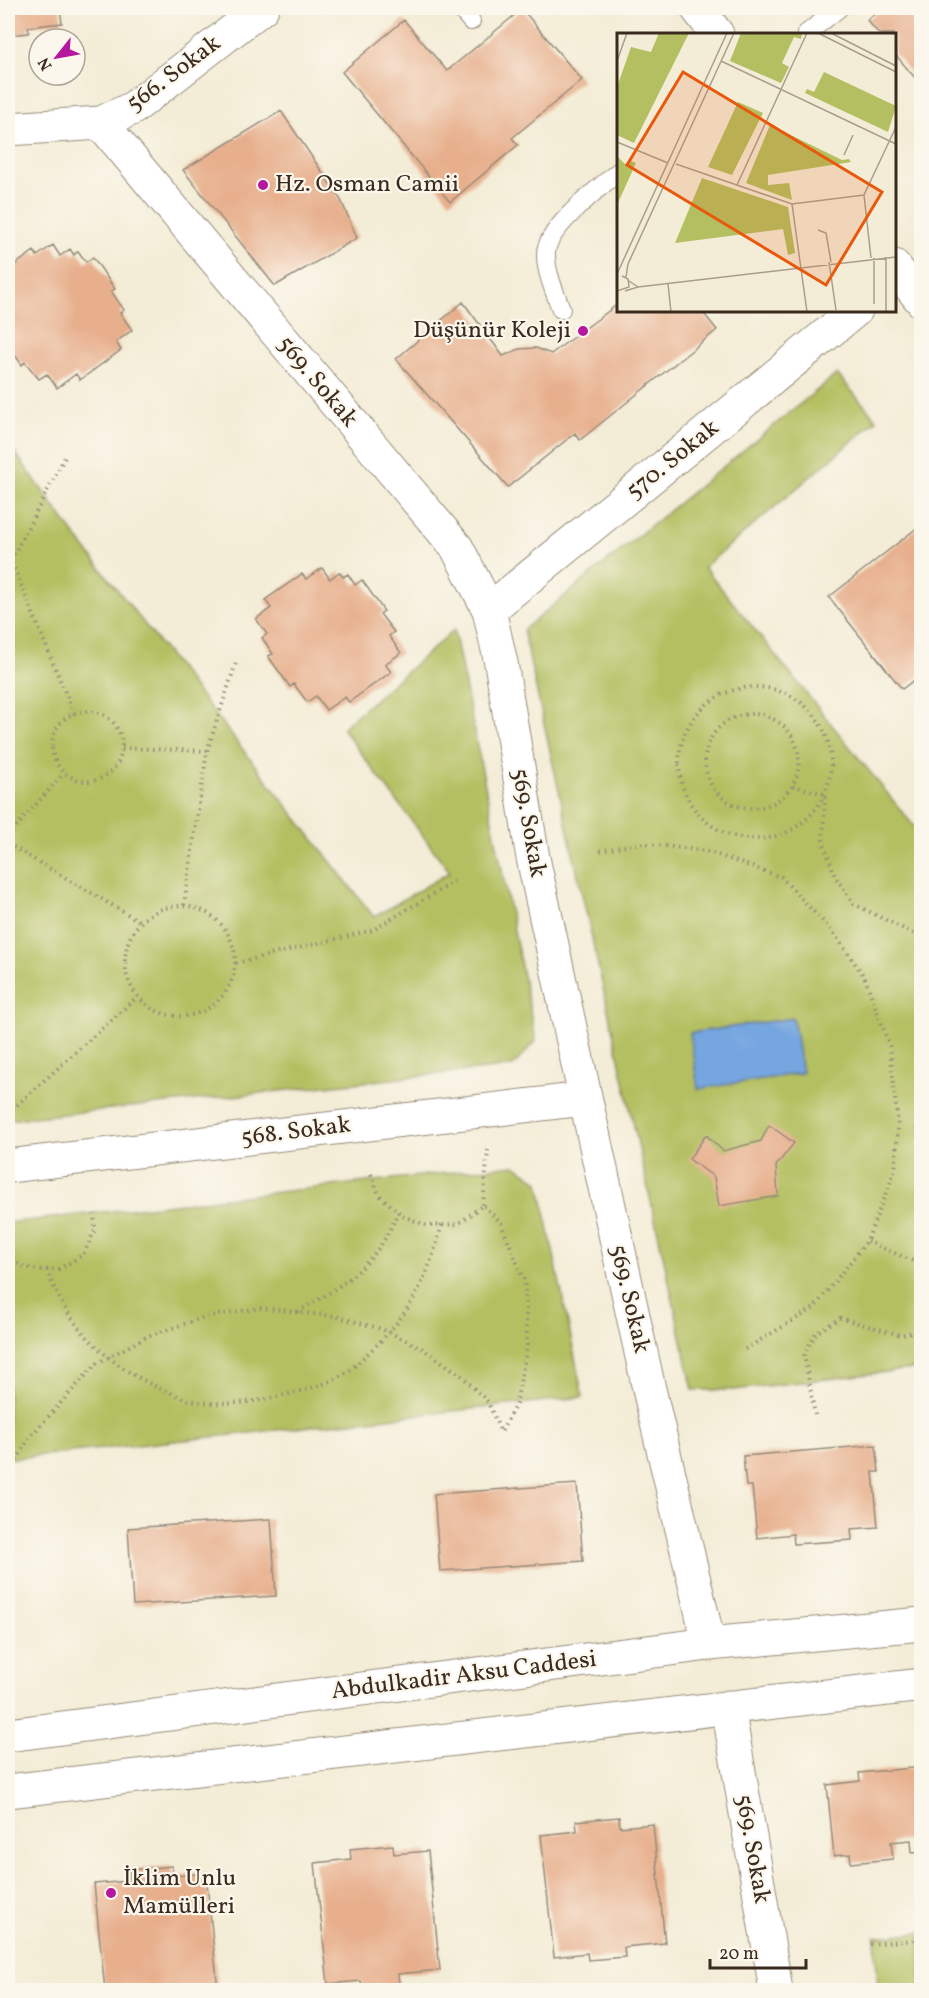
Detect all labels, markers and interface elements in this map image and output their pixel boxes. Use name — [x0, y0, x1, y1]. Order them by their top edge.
north arrow — [27, 27, 87, 87]
street label: 566. Sokak — [120, 27, 228, 121]
inset map — [617, 33, 896, 312]
text: N — [33, 53, 58, 74]
place label: Hz. Osman Camii — [275, 168, 459, 202]
marker: Hz. Osman Camii — [256, 178, 270, 192]
place label: Düşünür Koleji — [413, 314, 571, 348]
marker: Düşünür Koleji — [576, 324, 590, 338]
street label: 569. Sokak — [268, 329, 366, 435]
street label: 570. Sokak — [619, 412, 727, 508]
street label: 569. Sokak — [502, 766, 554, 880]
street label: 568. Sokak — [239, 1108, 353, 1156]
street label: 569. Sokak — [600, 1241, 658, 1357]
street label: Abdulkadir Aksu Caddesi — [329, 1643, 599, 1709]
street label: 569. Sokak — [726, 1792, 778, 1906]
place label: İklim Unlu Mamülleri — [123, 1862, 236, 1924]
marker: İklim Unlu Mamülleri — [104, 1886, 118, 1900]
scale bar — [710, 1932, 806, 1970]
text: 20 m — [719, 1942, 759, 1967]

